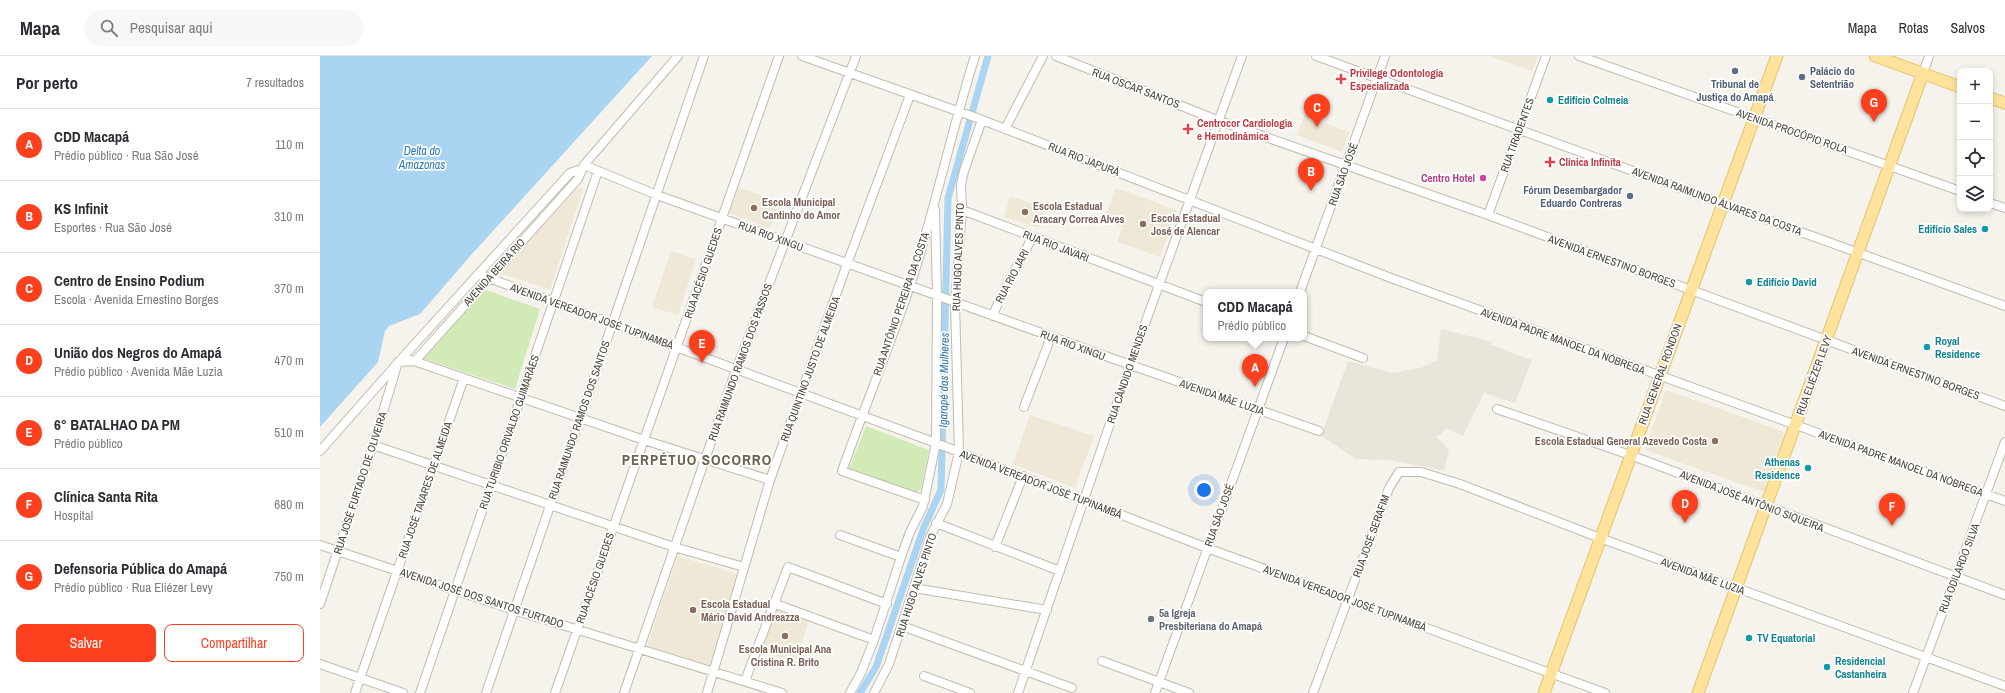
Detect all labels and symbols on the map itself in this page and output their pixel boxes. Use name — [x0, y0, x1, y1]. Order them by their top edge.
place label: Palácio do Setentrião — [1810, 64, 1856, 91]
street label: RUA OSCAR SANTOS — [1090, 65, 1182, 111]
place label: Privilege Odontologia Especializada — [1350, 66, 1443, 93]
marker: Tribunal de Justiça do Amapá — [1730, 66, 1740, 76]
marker: Palácio do Setentrião — [1797, 72, 1807, 82]
marker: Privilege Odontologia Especializada — [1335, 73, 1347, 85]
place label: Tribunal de Justiça do Amapá — [1697, 77, 1773, 104]
pin: G — [1861, 89, 1887, 122]
place label: Edifício Colmeia — [1558, 93, 1628, 107]
pin: C — [1304, 94, 1330, 127]
marker: Edifício Colmeia — [1545, 95, 1555, 105]
street label: RUA TIRADENTES — [1497, 96, 1537, 174]
street label: AVENIDA PROCÓPIO ROLA — [1734, 105, 1850, 157]
place label: Centrocor Cardiologia e Hemodinâmica — [1197, 116, 1292, 143]
marker: Centrocor Cardiologia e Hemodinâmica — [1182, 123, 1194, 135]
street label: RUA RIO JAPURÁ — [1046, 139, 1123, 179]
street label: RUA SÃO JOSÉ — [1325, 141, 1361, 207]
water label: Delta do Amazonas — [398, 143, 445, 173]
place label: Clínica Infinita — [1559, 155, 1621, 169]
marker: Clínica Infinita — [1544, 156, 1556, 168]
pin: B — [1298, 158, 1324, 191]
street label: AVENIDA RAIMUNDO ÁLVARES DA COSTA — [1629, 163, 1805, 239]
place label: Centro Hotel — [1421, 171, 1475, 185]
marker: Centro Hotel — [1478, 173, 1488, 183]
place label: Fórum Desembargador Eduardo Contreras — [1523, 183, 1622, 210]
marker: Fórum Desembargador Eduardo Contreras — [1625, 191, 1635, 201]
place label: Escola Municipal Cantinho do Amor — [762, 195, 841, 222]
place label: Escola Estadual Aracary Correa Alves — [1033, 199, 1124, 226]
marker: Escola Municipal Cantinho do Amor — [749, 203, 759, 213]
street label: RUA HUGO ALVES PINTO — [949, 203, 967, 311]
marker: Escola Estadual Aracary Correa Alves — [1020, 207, 1030, 217]
place label: Escola Estadual José de Alencar — [1151, 211, 1220, 238]
street label: RUA RIO XINGU — [737, 218, 805, 254]
marker: Escola Estadual José de Alencar — [1138, 219, 1148, 229]
place label: Edifício Sales — [1918, 222, 1977, 236]
marker: Edifício Sales — [1980, 224, 1990, 234]
street label: RUA ACÉSIO GUEDES — [681, 226, 725, 320]
street label: RUA RIO JAVARI — [1021, 227, 1091, 265]
street label: RUA ANTÔNIO PEREIRA DA COSTA — [870, 230, 932, 377]
street label: AVENIDA ERNESTINO BORGES — [1545, 231, 1678, 291]
street label: AVENIDA BEIRA RIO — [459, 235, 528, 309]
street label: RUA RIO JARI — [992, 247, 1032, 305]
place label: Edifício David — [1757, 275, 1817, 289]
marker: Edifício David — [1744, 277, 1754, 287]
street label: AVENIDA VEREADOR JOSÉ TUPINAMBÁ — [508, 280, 676, 352]
street label: RUA RAIMUNDO RAMOS DOS PASSOS — [705, 281, 775, 443]
street label: RUA QUINTINO JUSTO DE ALMEIDA — [777, 293, 843, 444]
street label: AVENIDA PADRE MANOEL DA NÓBREGA — [1478, 304, 1648, 378]
street label: RUA GENERAL RONDON — [1635, 322, 1685, 426]
street label: RUA CÂNDIDO MENDES — [1103, 323, 1151, 425]
street label: RUA RIO XINGU — [1039, 327, 1107, 363]
pin: E — [689, 330, 715, 363]
water label: Igarapé das Mulheres — [935, 332, 953, 428]
street label: RUA ELIÉZER LEVY — [1793, 333, 1835, 417]
place label: Royal Residence — [1935, 334, 1980, 361]
street label: RUA RAIMUNDO RAMOS DOS SANTOS — [545, 339, 613, 501]
marker: Royal Residence — [1922, 342, 1932, 352]
street label: AVENIDA ERNESTINO BORGES — [1849, 343, 1982, 403]
street label: RUA TURIBIO ORIVALDO GUIMARÃES — [476, 353, 542, 511]
pin: A — [1242, 354, 1268, 387]
street label: AVENIDA MÃE LUZIA — [1177, 376, 1267, 418]
street label: RUA JOSÉ FURTADO DE OLIVEIRA — [330, 409, 390, 556]
street label: RUA JOSÉ TAVARES DE ALMEIDA — [395, 419, 455, 560]
street label: AVENIDA PADRE MANOEL DA NÓBREGA — [1816, 426, 1986, 500]
place label: Escola Estadual General Azevedo Costa — [1535, 434, 1707, 448]
marker: Escola Estadual General Azevedo Costa — [1710, 436, 1720, 446]
street label: AVENIDA VEREADOR JOSÉ TUPINAMBÁ — [957, 446, 1125, 522]
district label: PERPÉTUO SOCORRO — [622, 449, 772, 470]
place label: Athenas Residence — [1755, 455, 1800, 482]
marker: Athenas Residence — [1803, 463, 1813, 473]
street label: AVENIDA JOSÉ ANTÔNIO SIQUEIRA — [1678, 467, 1826, 535]
your location — [1194, 480, 1214, 500]
street label: RUA SÃO JOSÉ — [1201, 482, 1237, 548]
pin: D — [1672, 490, 1698, 523]
street label: RUA JOSÉ SERAFIM — [1350, 493, 1392, 579]
pin: F — [1879, 493, 1905, 526]
street label: RUA ODILARDO SILVA — [1935, 520, 1983, 615]
street label: RUA ACÉSIO GUEDES — [573, 531, 617, 625]
street label: RUA HUGO ALVES PINTO — [893, 531, 939, 639]
street label: AVENIDA MÃE LUZIA — [1658, 554, 1748, 598]
street label: AVENIDA VEREADOR JOSÉ TUPINAMBÁ — [1261, 562, 1429, 634]
street label: AVENIDA JOSÉ DOS SANTOS FURTADO — [397, 565, 566, 631]
place label: Escola Estadual Mário David Andreazza — [701, 597, 799, 624]
marker: Escola Estadual Mário David Andreazza — [688, 605, 698, 615]
place label: 5a Igreja Presbiteriana do Amapá — [1159, 606, 1262, 633]
marker: 5a Igreja Presbiteriana do Amapá — [1146, 614, 1156, 624]
marker: Escola Municipal Ana Cristina R. Brito — [780, 631, 790, 641]
place label: TV Equatorial — [1757, 631, 1815, 645]
marker: TV Equatorial — [1744, 633, 1754, 643]
place label: Escola Municipal Ana Cristina R. Brito — [739, 642, 831, 669]
place label: Residencial Castanheira — [1835, 654, 1887, 681]
marker: Residencial Castanheira — [1822, 662, 1832, 672]

